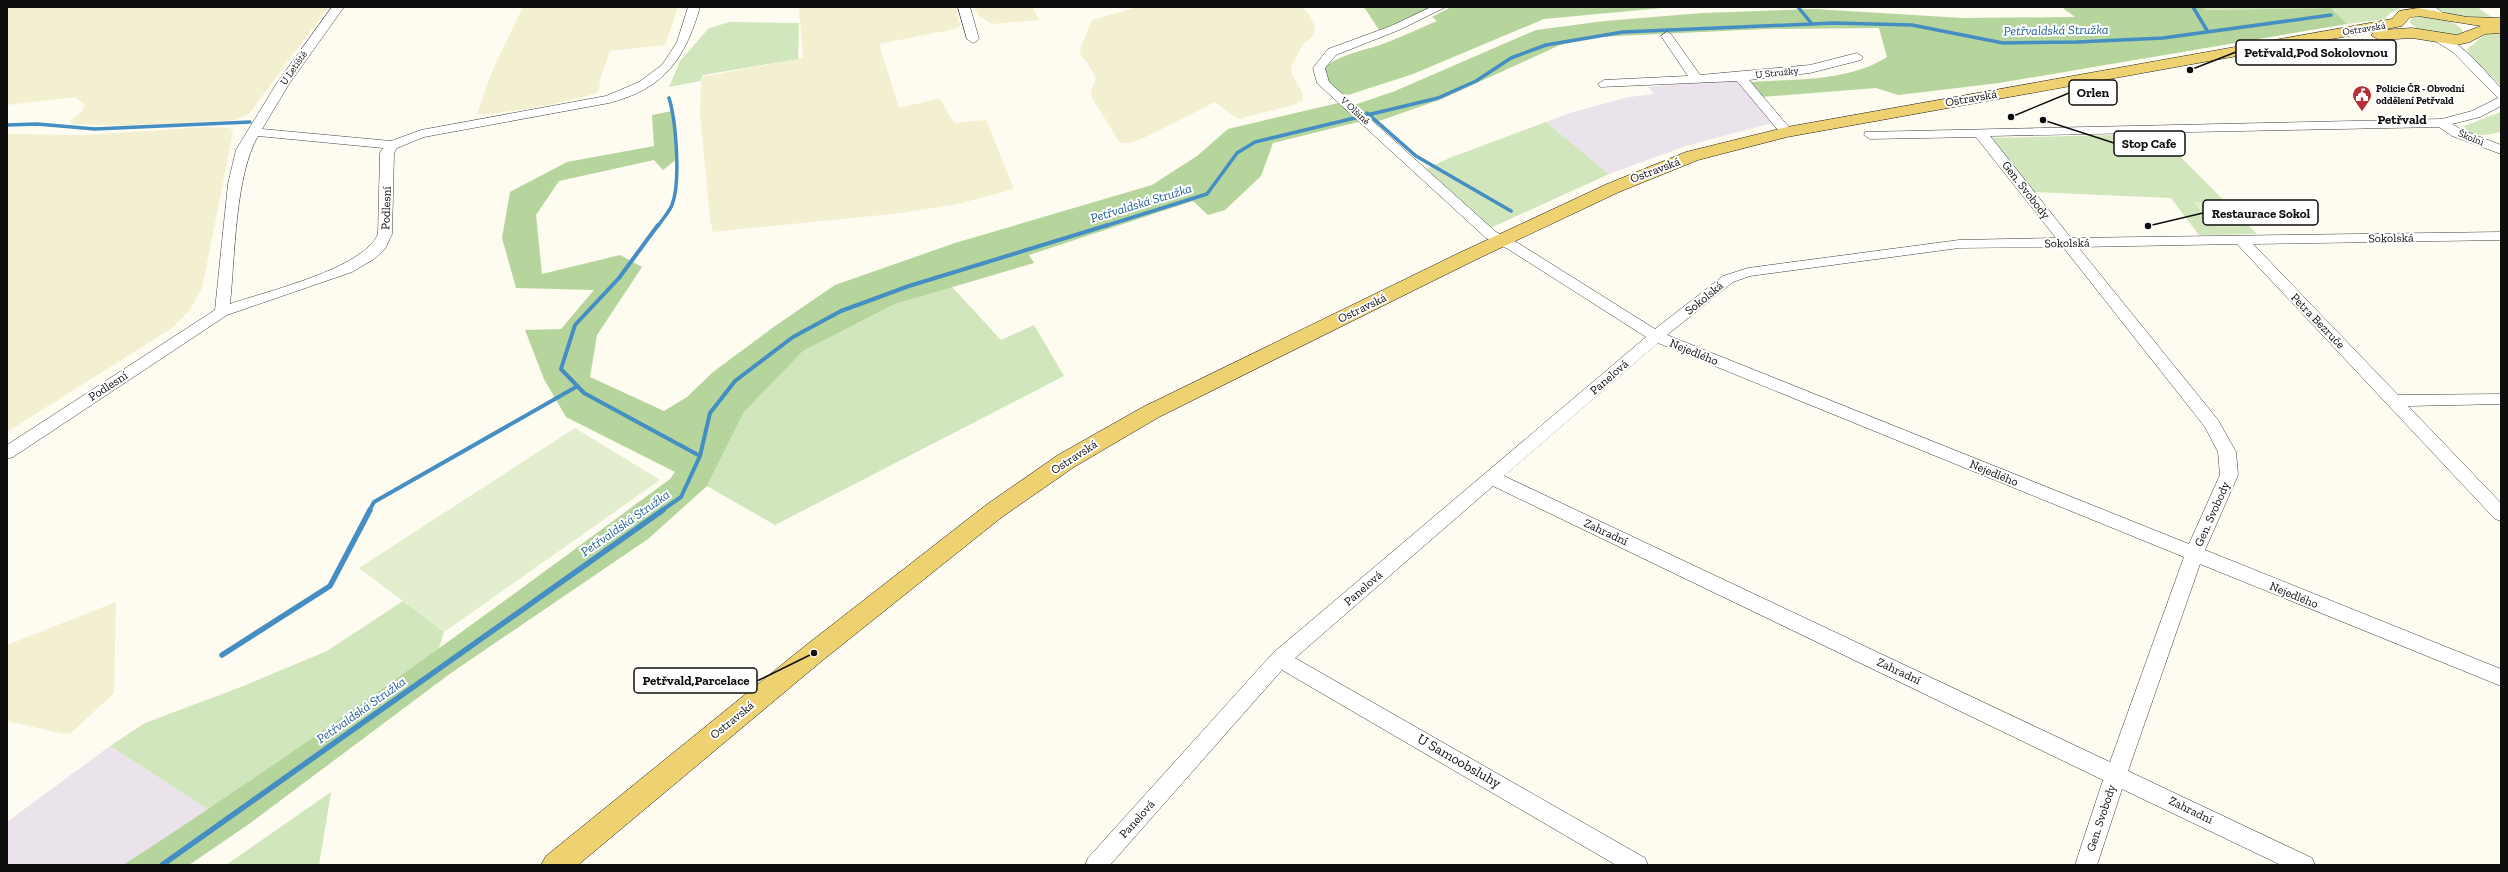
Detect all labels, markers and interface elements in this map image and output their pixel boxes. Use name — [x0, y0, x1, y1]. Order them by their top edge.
street label: Ostravská — [2342, 20, 2387, 38]
water label: Petřvaldská Stružka — [2003, 22, 2109, 38]
callout: Petřvald,Pod Sokolovnou — [2236, 40, 2396, 65]
text: Petřvald,Pod Sokolovnou — [2244, 45, 2388, 60]
street label: U Letiště — [278, 48, 310, 87]
street label: U Stružky — [1755, 65, 1800, 81]
callout: Orlen — [2069, 80, 2117, 105]
place label: Policie ČR - Obvodní oddělení Petřvald — [2376, 82, 2465, 107]
public building icon: Policie ČR - Obvodní oddělení Petřvald — [2351, 84, 2373, 112]
text: Orlen — [2077, 85, 2110, 100]
street label: Ostravská — [1944, 87, 1998, 109]
street label: V Olšině — [1337, 94, 1373, 128]
district label: Petřvald — [2377, 112, 2427, 127]
street label: Školní — [2456, 127, 2486, 149]
callout: Stop Cafe — [2114, 131, 2185, 156]
text: Stop Cafe — [2122, 136, 2177, 151]
street label: Ostravská — [1628, 154, 1682, 186]
street label: Gen. Svobody — [1999, 158, 2053, 222]
water label: Petřvaldská Stružka — [1089, 180, 1193, 226]
street label: Podlesní — [378, 185, 394, 230]
callout: Restaurace Sokol — [2203, 200, 2318, 225]
text: Restaurace Sokol — [2212, 206, 2311, 221]
street label: Sokolská — [2368, 231, 2414, 245]
street label: Sokolská — [2044, 236, 2090, 250]
street label: Sokolská — [1682, 278, 1726, 318]
street label: Ostravská — [1335, 290, 1389, 326]
street label: Petra Bezruče — [2288, 290, 2348, 352]
street label: Nejedlého — [1667, 336, 1720, 369]
street label: Panelová — [1587, 356, 1631, 397]
street label: Podlesní — [86, 368, 131, 404]
street label: Ostravská — [1048, 437, 1100, 477]
street label: Nejedlého — [1967, 457, 2020, 490]
street label: Gen. Svobody — [2191, 479, 2233, 549]
water label: Petřvaldská Stružka — [578, 487, 672, 559]
street label: Zahradní — [1582, 516, 1631, 549]
street label: Panelová — [1341, 567, 1385, 608]
street label: Nejedlého — [2267, 579, 2320, 612]
street label: Zahradní — [1875, 655, 1924, 688]
callout: Petřvald,Parcelace — [634, 668, 757, 693]
text: Petřvald,Parcelace — [642, 673, 750, 688]
water label: Petřvaldská Stružka — [314, 674, 408, 746]
street label: Ostravská — [707, 698, 757, 742]
street label: U Samoobsluhy — [1414, 730, 1505, 792]
street label: Gen. Svobody — [2084, 782, 2119, 853]
street label: Zahradní — [2167, 793, 2216, 827]
street label: Panelová — [1116, 797, 1158, 841]

